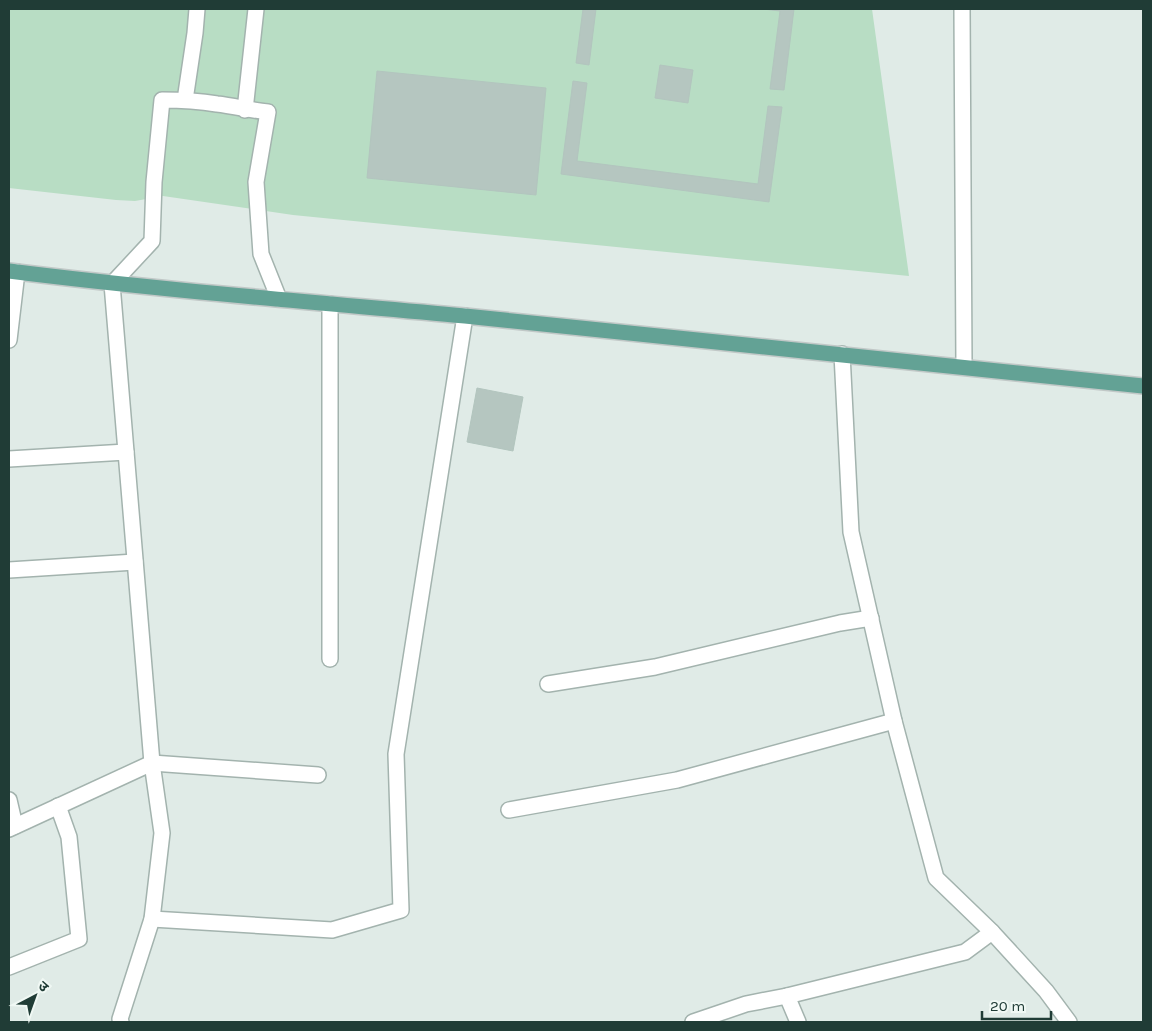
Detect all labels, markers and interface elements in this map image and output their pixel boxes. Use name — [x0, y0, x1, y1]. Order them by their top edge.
north arrow — [10, 971, 60, 1021]
text: उ — [35, 977, 52, 996]
scale bar — [982, 988, 1051, 1020]
text: 20 m — [990, 997, 1025, 1015]

